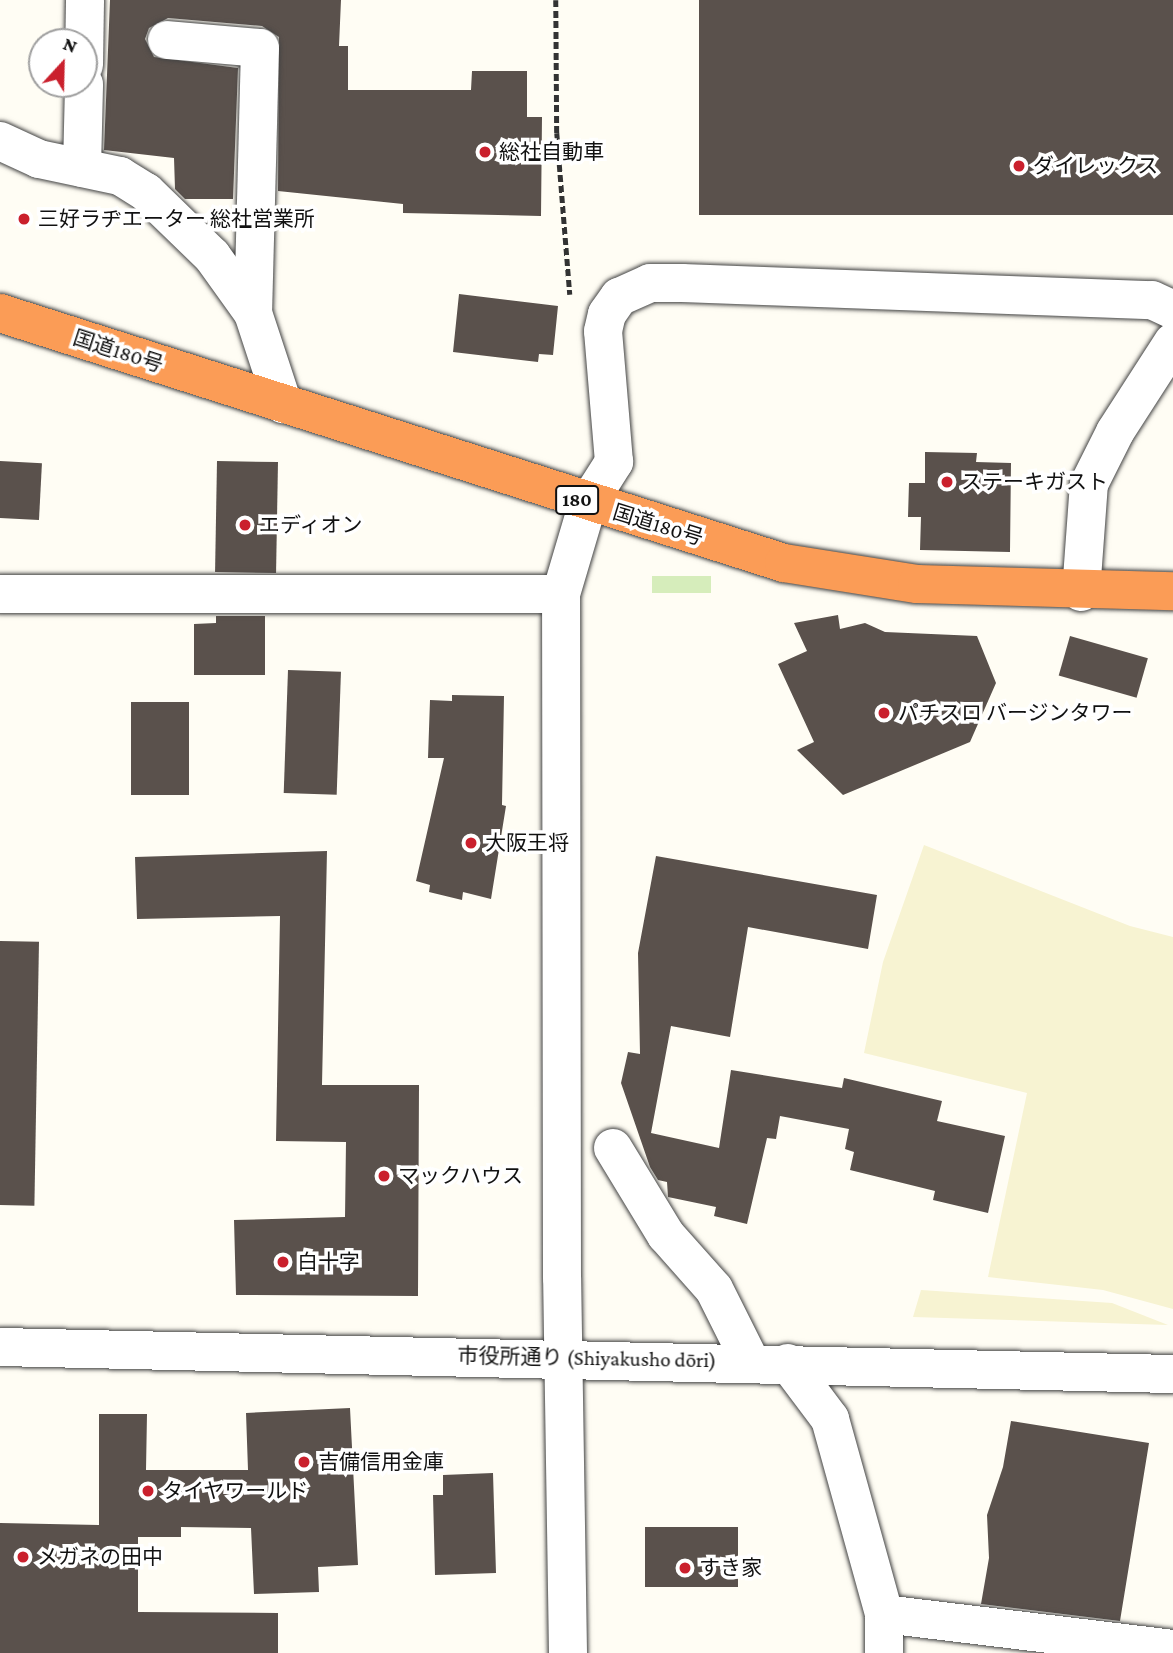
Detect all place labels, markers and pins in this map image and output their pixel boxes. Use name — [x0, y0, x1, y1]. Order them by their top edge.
place label: 総社自動車 — [499, 139, 604, 165]
marker: 総社自動車 — [477, 144, 493, 160]
place label: ダイレックス — [1033, 153, 1159, 179]
marker: ダイレックス — [1011, 158, 1027, 174]
place label: 三好ラヂエーター 総社営業所 — [38, 206, 315, 232]
marker: 三好ラヂエーター 総社営業所 — [16, 211, 32, 227]
place label: ステーキガスト — [961, 469, 1108, 495]
marker: ステーキガスト — [939, 474, 955, 490]
place label: エディオン — [259, 512, 364, 538]
marker: エディオン — [237, 517, 253, 533]
place label: パチスロ バージンタワー — [898, 700, 1133, 726]
marker: パチスロ バージンタワー — [876, 705, 892, 721]
place label: 大阪王将 — [485, 830, 569, 856]
marker: 大阪王将 — [463, 835, 479, 851]
place label: マックハウス — [398, 1163, 524, 1189]
marker: マックハウス — [376, 1168, 392, 1184]
place label: 白十字 — [297, 1249, 360, 1275]
marker: 白十字 — [275, 1254, 291, 1270]
place label: 吉備信用金庫 — [318, 1449, 444, 1475]
marker: 吉備信用金庫 — [296, 1454, 312, 1470]
place label: タイヤワールド — [162, 1478, 309, 1504]
marker: タイヤワールド — [140, 1483, 156, 1499]
place label: メガネの田中 — [37, 1544, 163, 1570]
marker: メガネの田中 — [15, 1549, 31, 1565]
place label: すき家 — [699, 1555, 762, 1581]
marker: すき家 — [677, 1560, 693, 1576]

